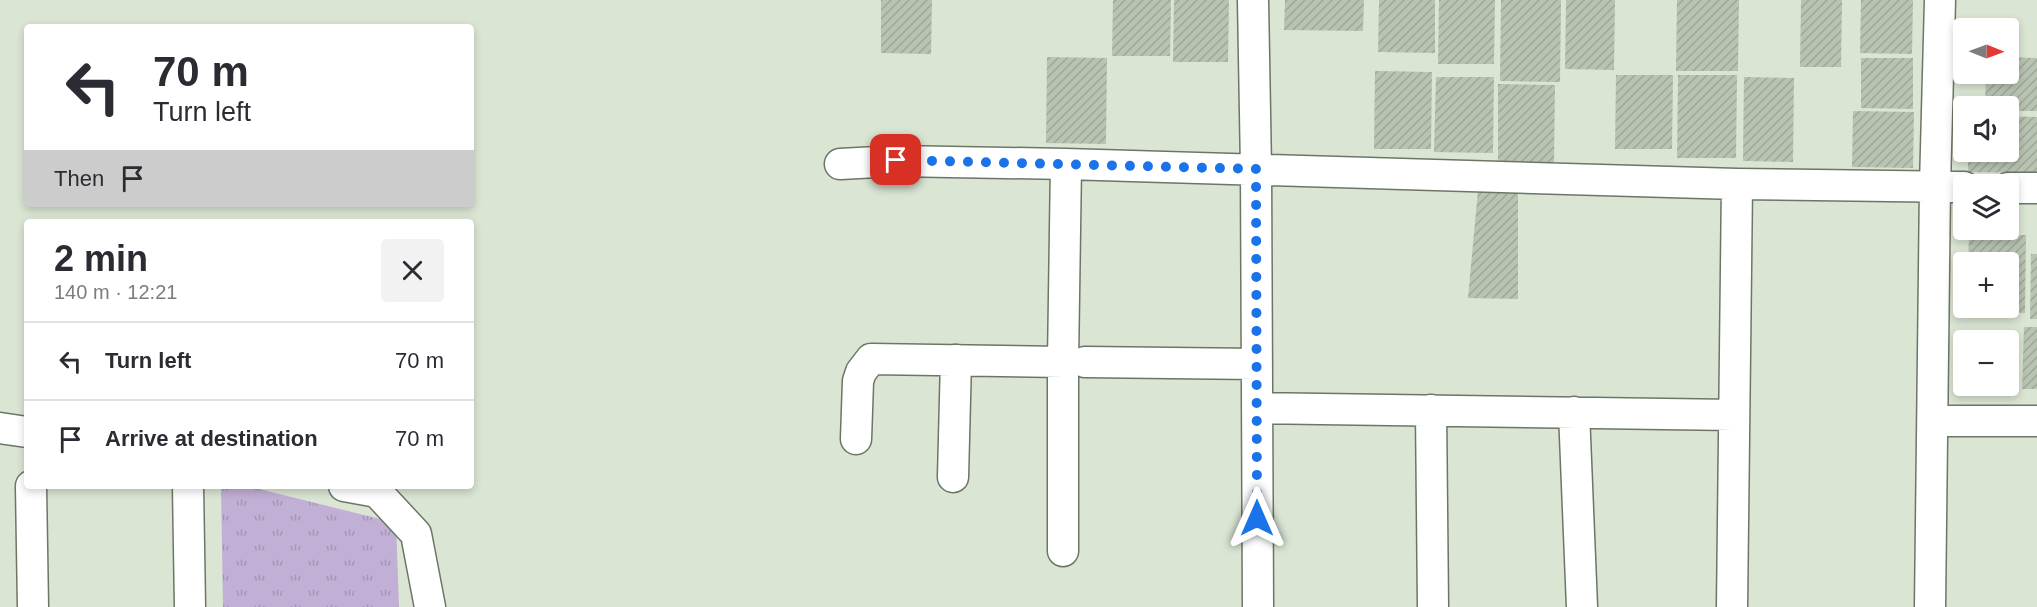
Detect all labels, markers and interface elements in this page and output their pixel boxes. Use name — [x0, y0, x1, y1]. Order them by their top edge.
north arrow — [1953, 18, 2019, 84]
map controls — [1953, 18, 2019, 396]
icon: left — [54, 48, 132, 126]
text: 70 m — [153, 48, 249, 95]
button: sound — [1953, 96, 2019, 162]
text: Turn left — [153, 97, 251, 127]
pin — [870, 134, 921, 185]
icon: arrive — [879, 143, 912, 176]
icon: arrive — [116, 162, 149, 195]
text: Then — [54, 166, 104, 191]
button: layers — [1953, 174, 2019, 240]
text: 2 min — [54, 238, 148, 279]
button: close — [381, 239, 444, 302]
button: + — [1953, 252, 2019, 318]
text: 140 m · 12:21 — [54, 281, 177, 303]
button: − — [1953, 330, 2019, 396]
icon: left — [54, 345, 87, 378]
text: Turn left — [105, 348, 191, 373]
text: 70 m — [395, 348, 444, 373]
icon: arrive — [54, 423, 87, 456]
text: Arrive at destination — [105, 426, 318, 451]
text: 70 m — [395, 426, 444, 451]
position arrow — [1225, 486, 1289, 550]

